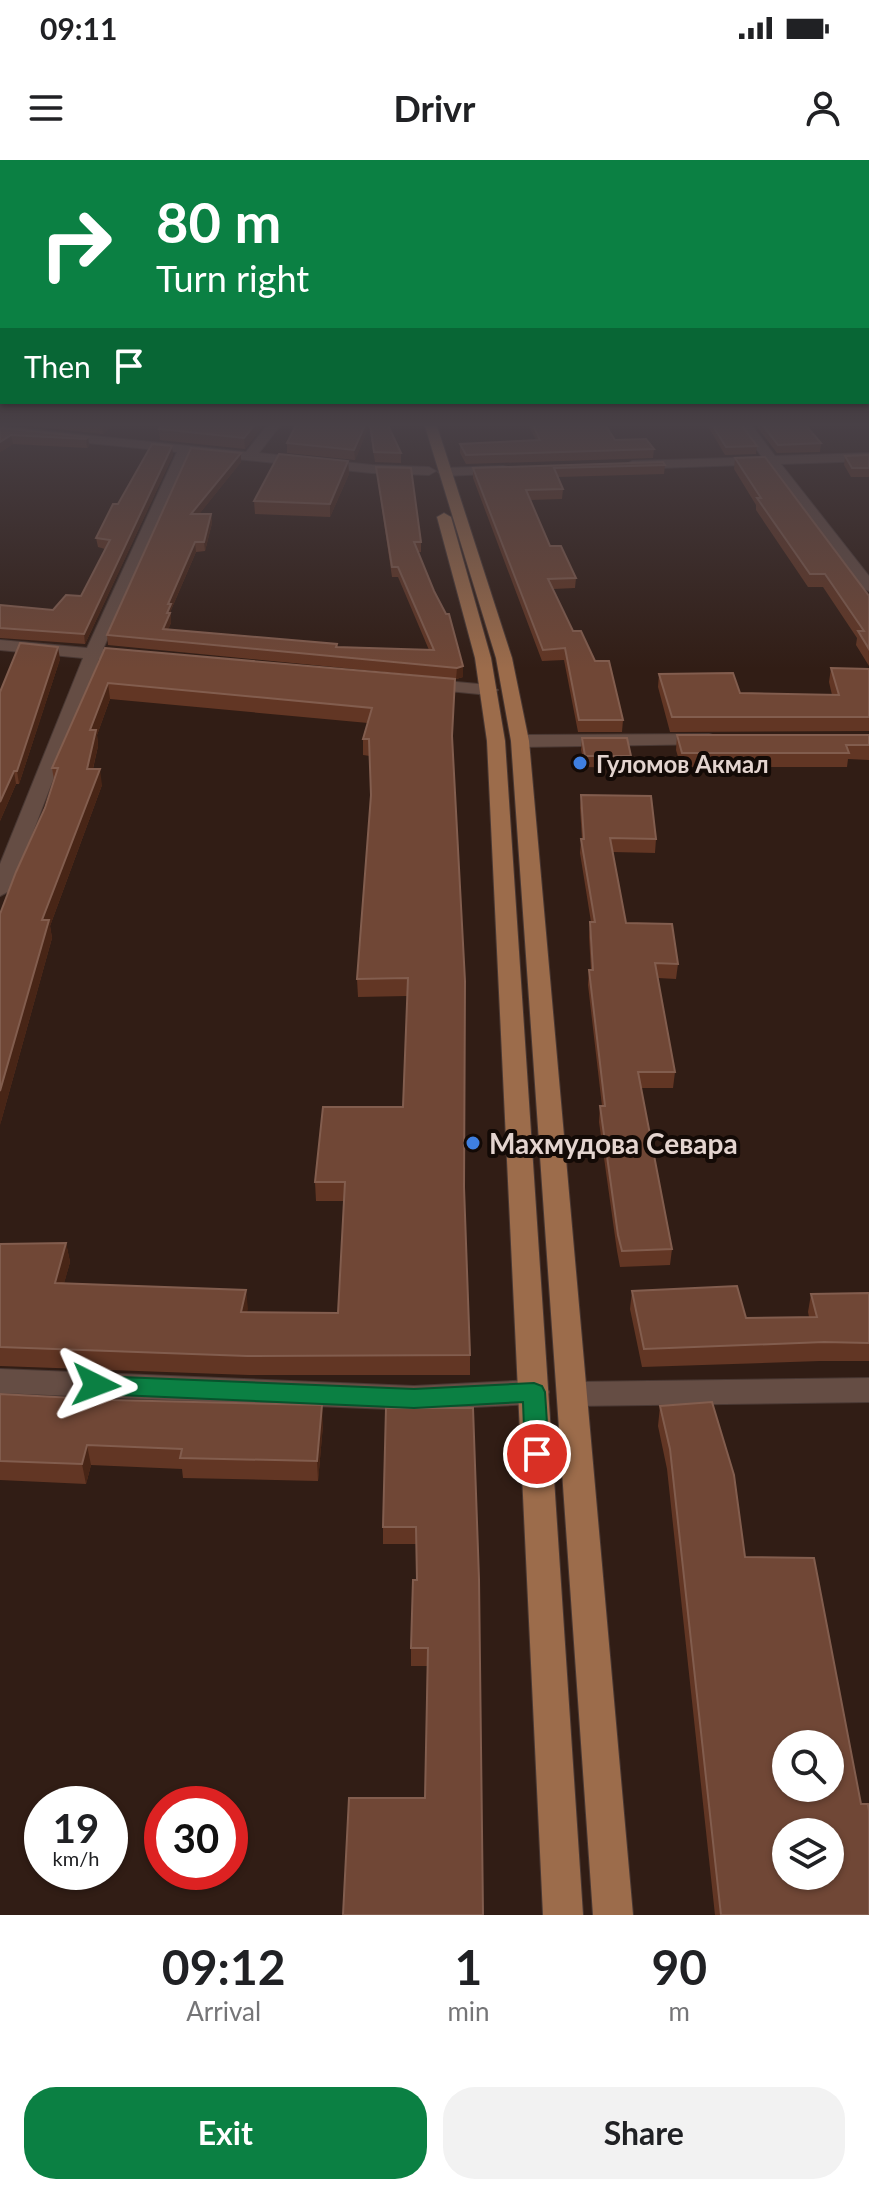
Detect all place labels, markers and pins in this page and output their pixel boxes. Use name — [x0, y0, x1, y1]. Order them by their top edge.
place label: Гуломов Акмал — [596, 749, 769, 778]
marker: Гуломов Акмал — [571, 754, 589, 772]
place label: Махмудова Севара — [489, 1126, 738, 1160]
marker: Махмудова Севара — [464, 1134, 482, 1152]
pin — [503, 1420, 571, 1488]

